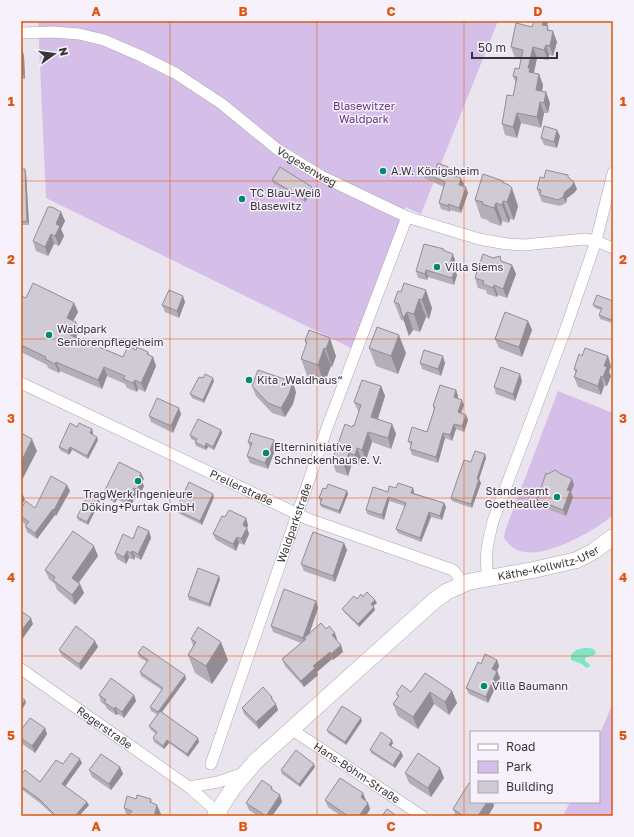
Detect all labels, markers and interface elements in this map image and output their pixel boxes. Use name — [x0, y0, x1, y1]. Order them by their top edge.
text: A — [91, 3, 101, 19]
text: B — [238, 3, 248, 19]
text: C — [386, 3, 396, 19]
text: D — [533, 3, 543, 19]
north arrow — [34, 34, 74, 74]
scale bar — [472, 34, 557, 60]
text: 50 m — [478, 40, 506, 55]
text: N — [57, 46, 72, 57]
text: 1 — [8, 93, 15, 109]
text: 1 — [620, 93, 627, 109]
park label: Blasewitzer Waldpark — [333, 99, 396, 125]
street label: Vogesenweg — [275, 143, 339, 189]
place label: A.W. Königsheim — [391, 164, 479, 177]
marker: A.W. Königsheim — [378, 166, 388, 176]
place label: TC Blau-Weiß Blasewitz — [250, 186, 321, 212]
marker: TC Blau-Weiß Blasewitz — [237, 194, 247, 204]
text: 2 — [7, 251, 15, 267]
text: 2 — [619, 251, 627, 267]
place label: Villa Siems — [445, 260, 503, 273]
marker: Villa Siems — [432, 262, 442, 272]
place label: Waldpark Seniorenpflegeheim — [57, 322, 164, 348]
marker: Waldpark Seniorenpflegeheim — [44, 330, 54, 340]
place label: Kita „Waldhaus“ — [257, 373, 343, 386]
marker: Kita „Waldhaus“ — [244, 375, 254, 385]
text: 3 — [7, 410, 15, 426]
text: 3 — [619, 410, 627, 426]
place label: Elterninitiative Schneckenhaus e. V. — [274, 440, 382, 466]
marker: Elterninitiative Schneckenhaus e. V. — [261, 448, 271, 458]
street label: Prellerstraße — [208, 466, 276, 508]
marker: TragWerk Ingenieure Döking+Purtak GmbH — [133, 476, 143, 486]
street label: Waldparkstraße — [274, 481, 313, 564]
place label: Standesamt Goetheallee — [485, 484, 549, 510]
place label: TragWerk Ingenieure Döking+Purtak GmbH — [81, 487, 195, 513]
marker: Standesamt Goetheallee — [552, 492, 562, 502]
street label: Käthe-Kollwitz-Ufer — [496, 542, 602, 582]
text: 4 — [7, 569, 15, 585]
text: 4 — [619, 569, 627, 585]
place label: Villa Baumann — [492, 679, 568, 692]
marker: Villa Baumann — [479, 681, 489, 691]
street label: Regerstraße — [75, 703, 135, 751]
text: 5 — [7, 727, 15, 743]
text: 5 — [619, 727, 627, 743]
legend — [470, 731, 600, 803]
street label: Hans-Böhm-Straße — [312, 739, 403, 806]
text: Road — [506, 739, 535, 754]
text: Park — [506, 759, 532, 774]
text: Building — [506, 779, 554, 794]
text: A — [91, 818, 101, 834]
text: B — [238, 818, 248, 834]
text: C — [386, 818, 396, 834]
text: D — [533, 818, 543, 834]

